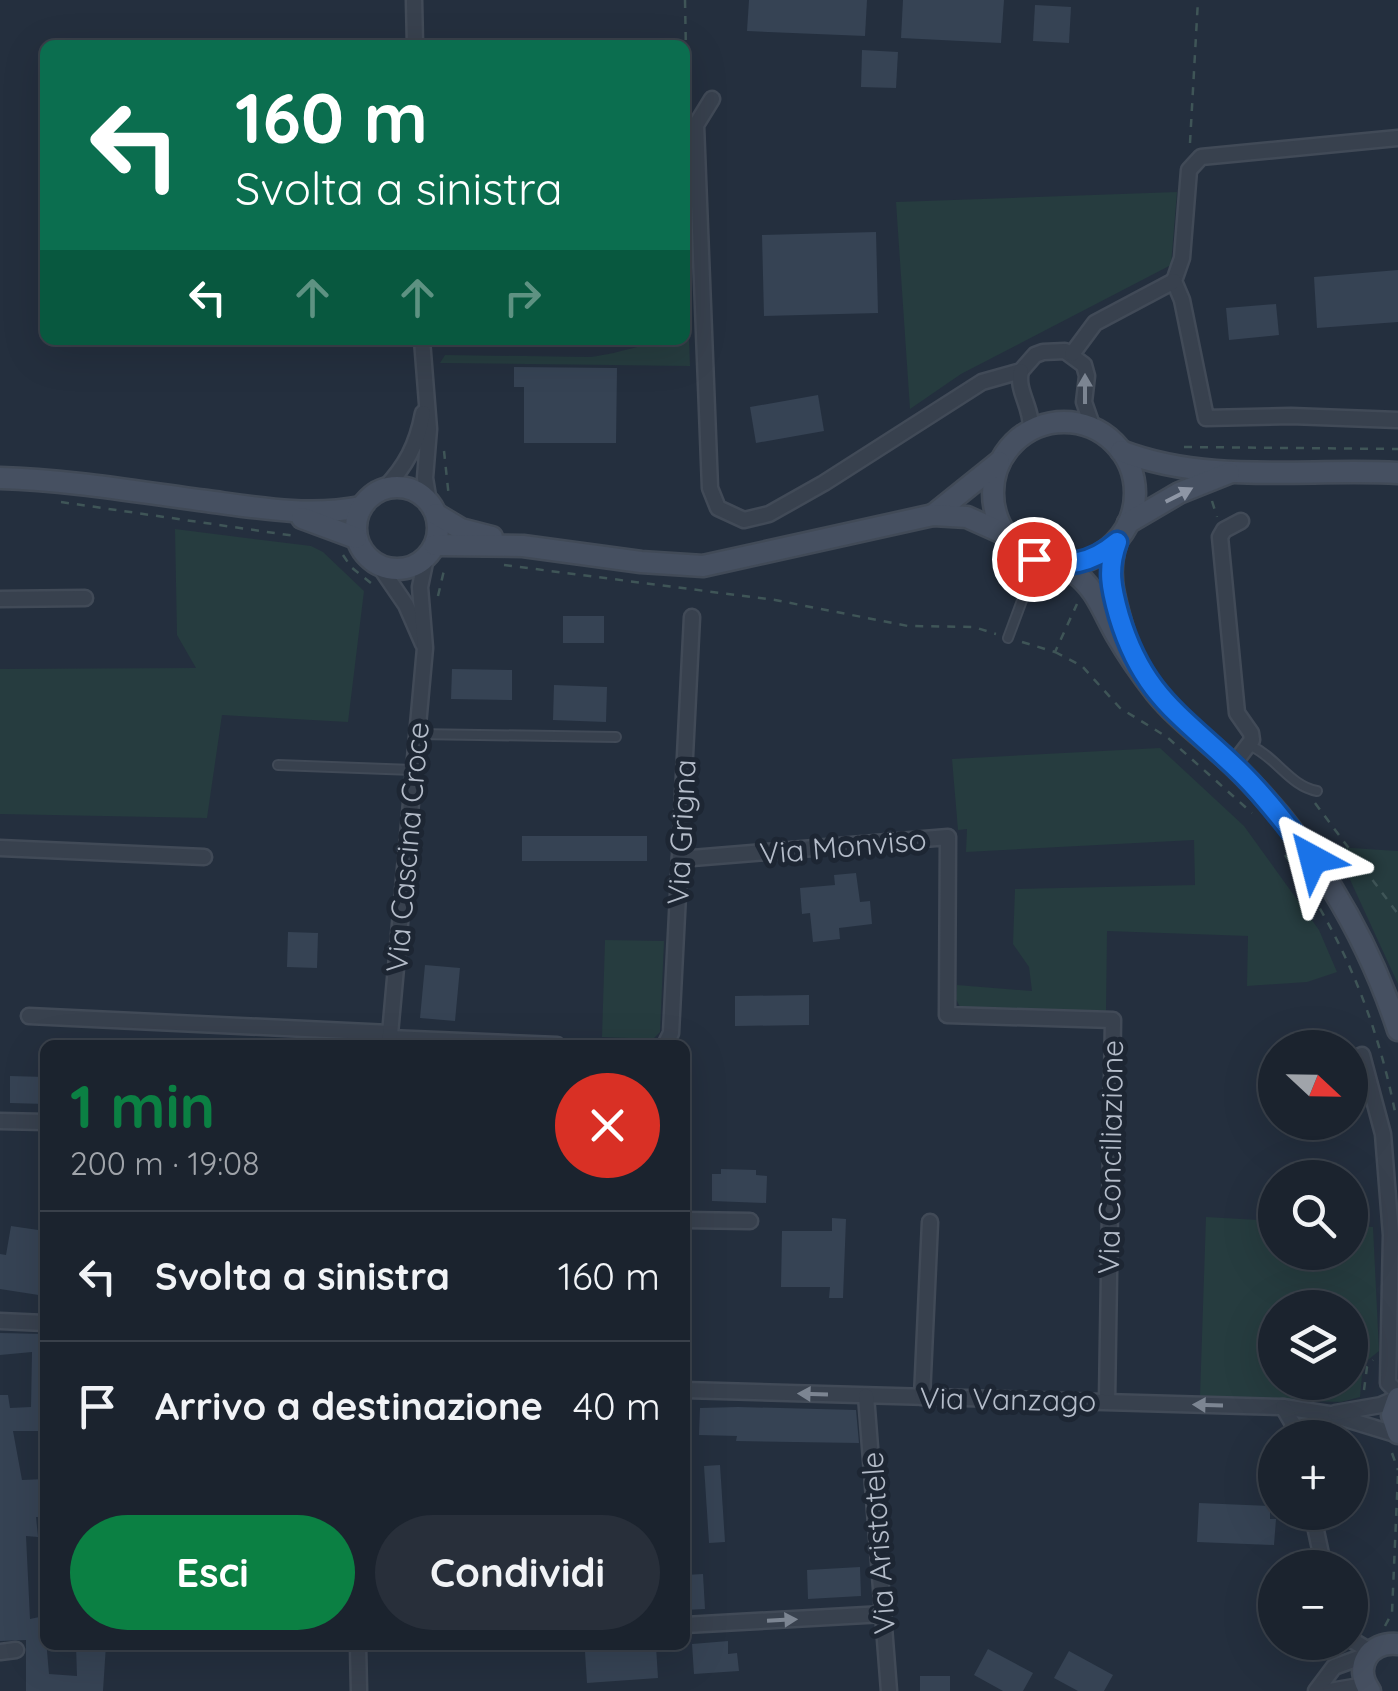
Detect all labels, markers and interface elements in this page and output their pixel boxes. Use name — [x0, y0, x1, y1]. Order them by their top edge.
text: 160 m — [235, 73, 428, 161]
icon: left — [70, 80, 200, 210]
text: Svolta a sinistra — [235, 160, 562, 216]
icon: left — [180, 270, 235, 325]
icon: ahead — [285, 270, 340, 325]
icon: ahead — [390, 270, 445, 325]
icon: right — [495, 270, 550, 325]
one-way arrow — [1077, 373, 1093, 404]
one-way arrow — [1164, 487, 1193, 504]
pin — [992, 517, 1077, 602]
icon: arrive — [1007, 532, 1062, 587]
street label: Via Cascina Croce — [377, 720, 437, 974]
street label: Via Grigna — [658, 758, 704, 906]
position arrow — [1261, 807, 1365, 911]
street label: Via Monviso — [758, 820, 928, 872]
north arrow — [1258, 1030, 1368, 1140]
map controls — [1258, 1030, 1368, 1660]
street label: Via Conciliazione — [1089, 1039, 1131, 1275]
text: 1 min — [70, 1068, 215, 1143]
button: close — [555, 1073, 660, 1178]
text: 200 m · 19:08 — [70, 1143, 259, 1183]
button: search — [1258, 1160, 1368, 1270]
icon: left — [70, 1249, 125, 1304]
text: Svolta a sinistra — [155, 1252, 450, 1300]
text: 160 m — [558, 1252, 660, 1300]
button: layers — [1258, 1290, 1368, 1400]
street label: Via Vanzago — [919, 1378, 1097, 1420]
icon: arrive — [70, 1379, 125, 1434]
text: Arrivo a destinazione — [155, 1382, 543, 1430]
text: 40 m — [573, 1382, 661, 1430]
one-way arrow — [796, 1386, 828, 1402]
one-way arrow — [1191, 1396, 1223, 1412]
button: + — [1258, 1420, 1368, 1530]
street label: Via Aristotele — [853, 1450, 903, 1636]
button: Esci — [70, 1515, 355, 1630]
button: Condividi — [375, 1515, 660, 1630]
button: − — [1258, 1550, 1368, 1660]
one-way arrow — [767, 1612, 799, 1628]

